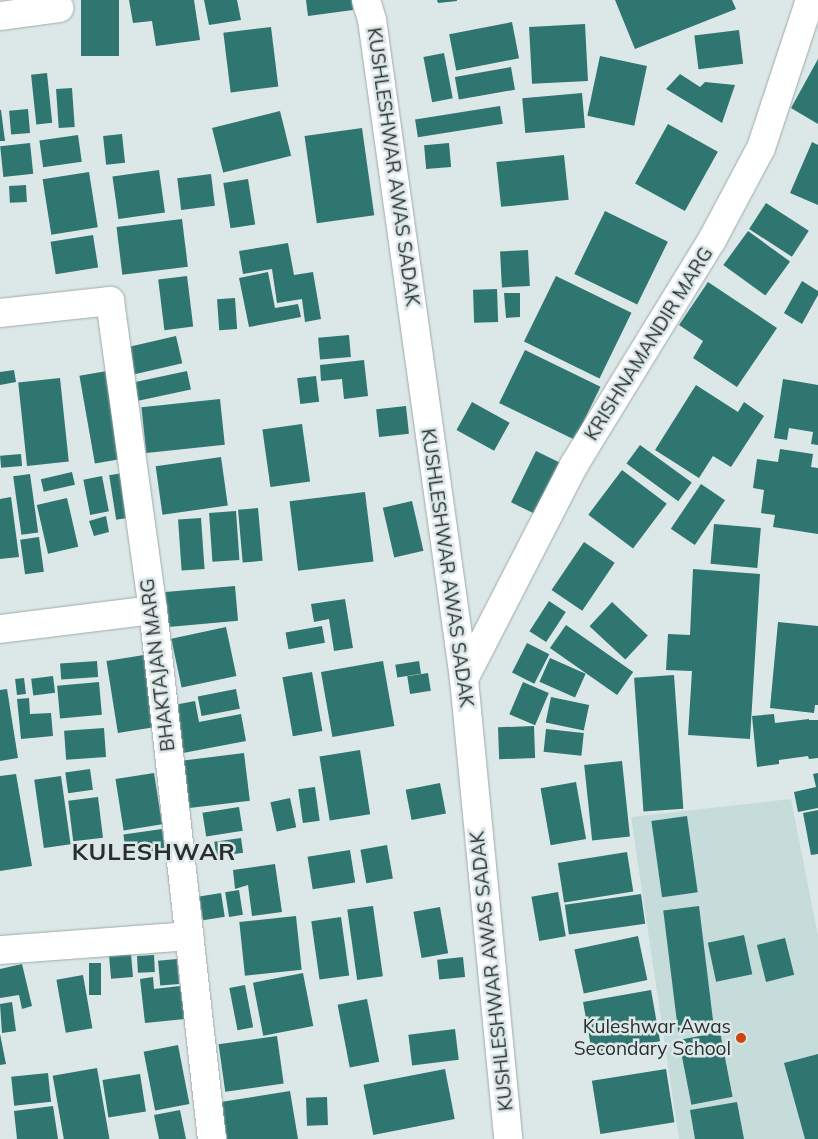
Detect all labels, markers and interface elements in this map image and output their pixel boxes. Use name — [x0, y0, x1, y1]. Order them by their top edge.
street label: KUSHLESHWAR AWAS SADAK — [362, 26, 424, 308]
street label: KRISHNAMANDIR MARG — [580, 243, 718, 445]
street label: KUSHLESHWAR AWAS SADAK — [416, 427, 478, 709]
street label: BHAKTAJAN MARG — [136, 577, 180, 753]
street label: KUSHLESHWAR AWAS SADAK — [466, 830, 518, 1112]
district label: KULESHWAR — [71, 838, 237, 866]
place label: Kuleshwar Awas Secondary School — [574, 1016, 731, 1060]
marker: Kuleshwar Awas Secondary School — [735, 1032, 747, 1044]

